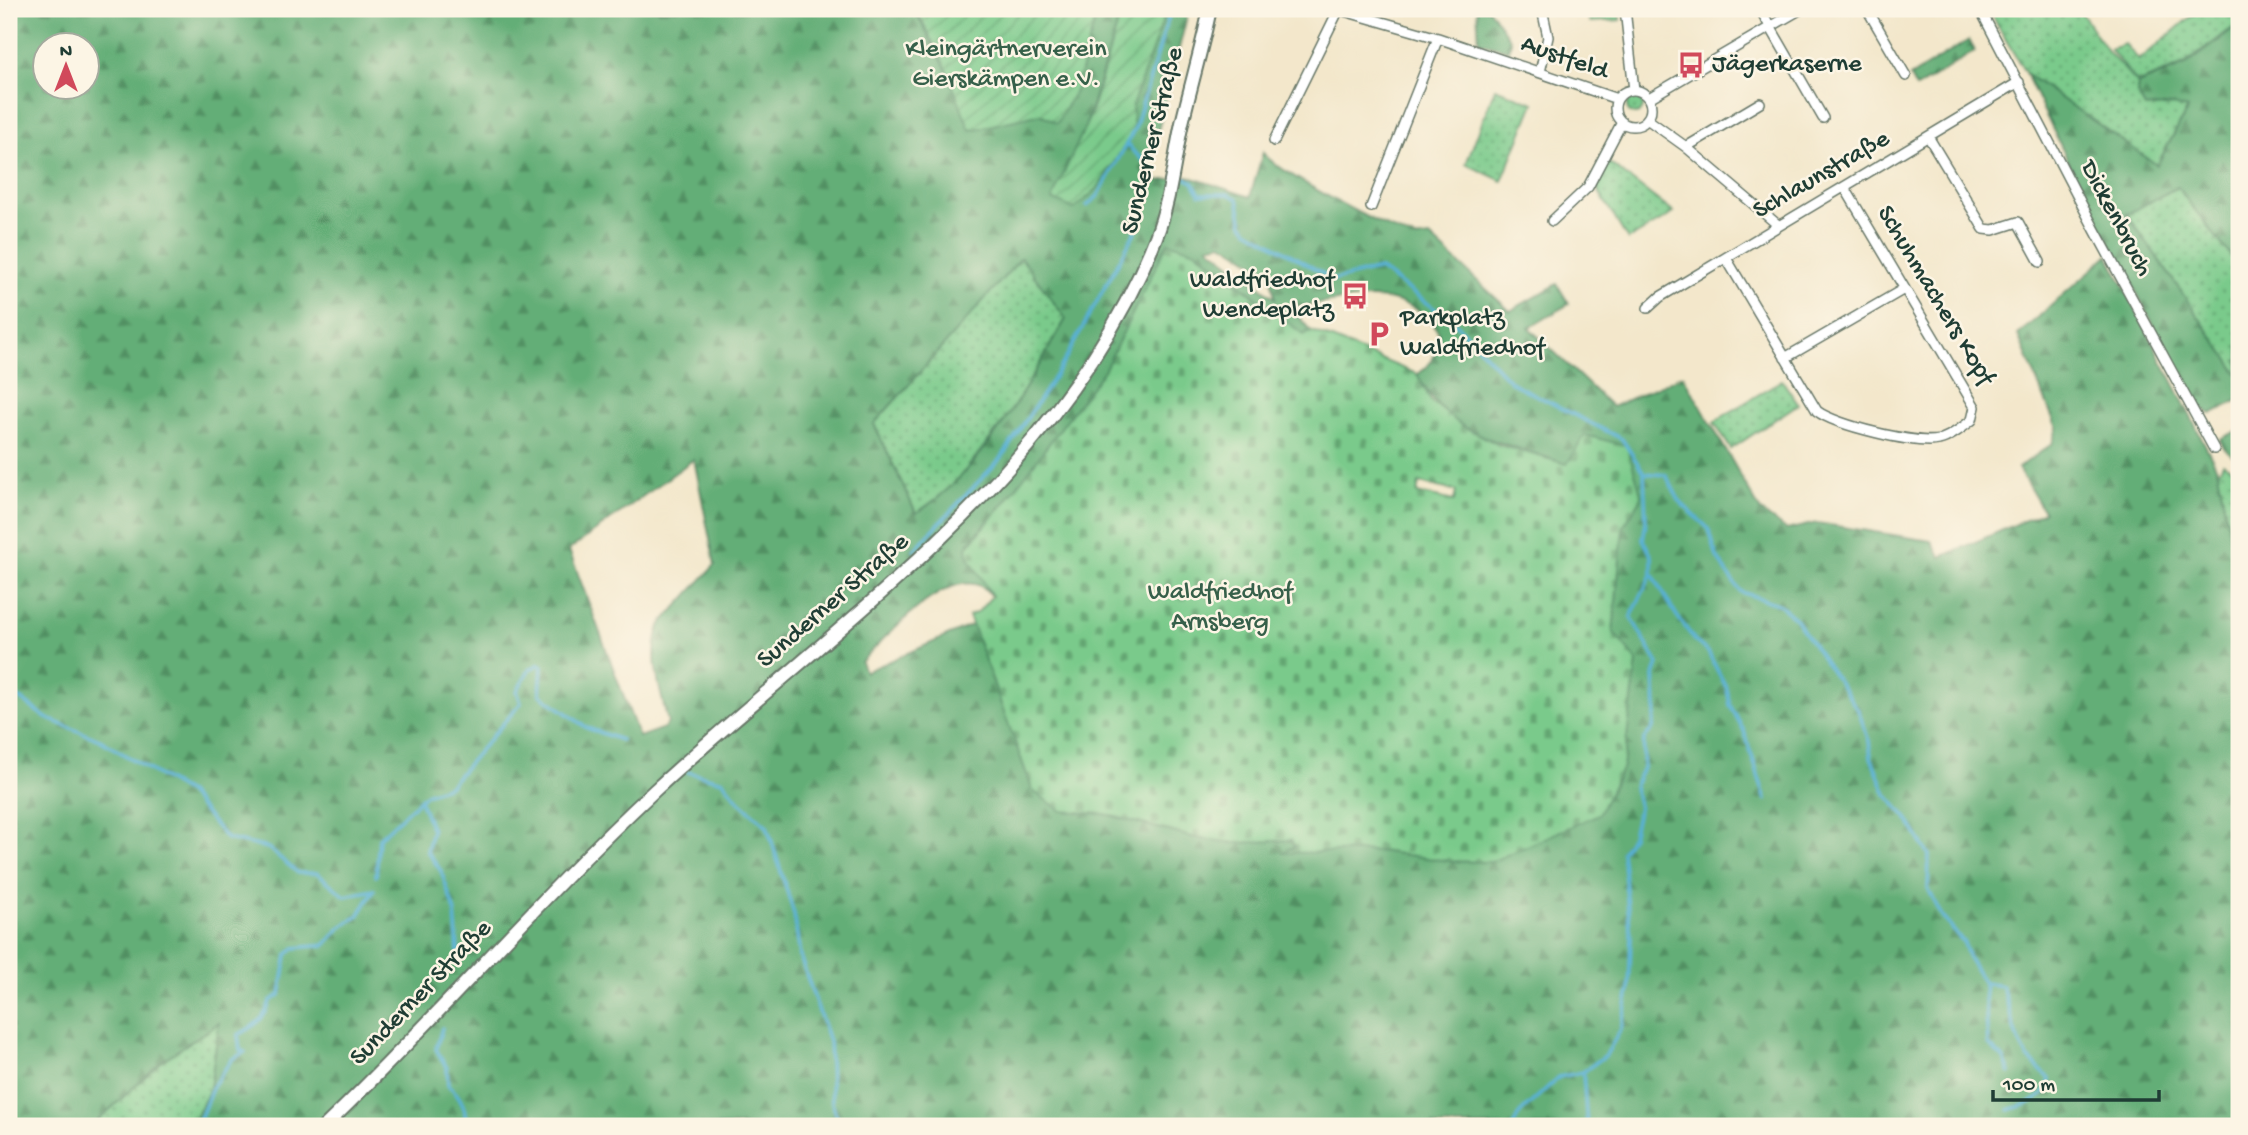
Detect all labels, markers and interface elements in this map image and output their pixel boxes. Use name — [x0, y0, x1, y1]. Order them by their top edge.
street label: Austfeld — [1516, 30, 1613, 89]
north arrow — [32, 32, 102, 102]
park label: Kleingärtnerverein Gierskämpen e.V. — [906, 35, 1107, 96]
text: N — [60, 41, 72, 64]
street label: Sunderner Straße — [1116, 44, 1192, 237]
bus stop icon: Jägerkaserne — [1676, 50, 1706, 80]
place label: Jägerkaserne — [1712, 50, 1862, 81]
street label: Schlaunstraße — [1748, 124, 1896, 228]
street label: Dickenbruch — [2071, 154, 2158, 282]
street label: Schuhmachers Kopf — [1868, 201, 2001, 393]
place label: Waldfriedhof Wendeplatz — [1190, 266, 1336, 327]
bus stop icon: Waldfriedhof Wendeplatz — [1340, 281, 1370, 311]
place label: Parkplatz Waldfriedhof — [1399, 304, 1546, 365]
parking icon: Parkplatz Waldfriedhof — [1364, 319, 1394, 349]
street label: Sunderner Straße — [752, 527, 917, 676]
park label: Waldfriedhof Arnsberg — [1148, 578, 1294, 639]
street label: Sunderner Straße — [344, 914, 500, 1074]
scale bar — [1993, 1058, 2159, 1102]
text: 100 m — [2002, 1074, 2055, 1099]

